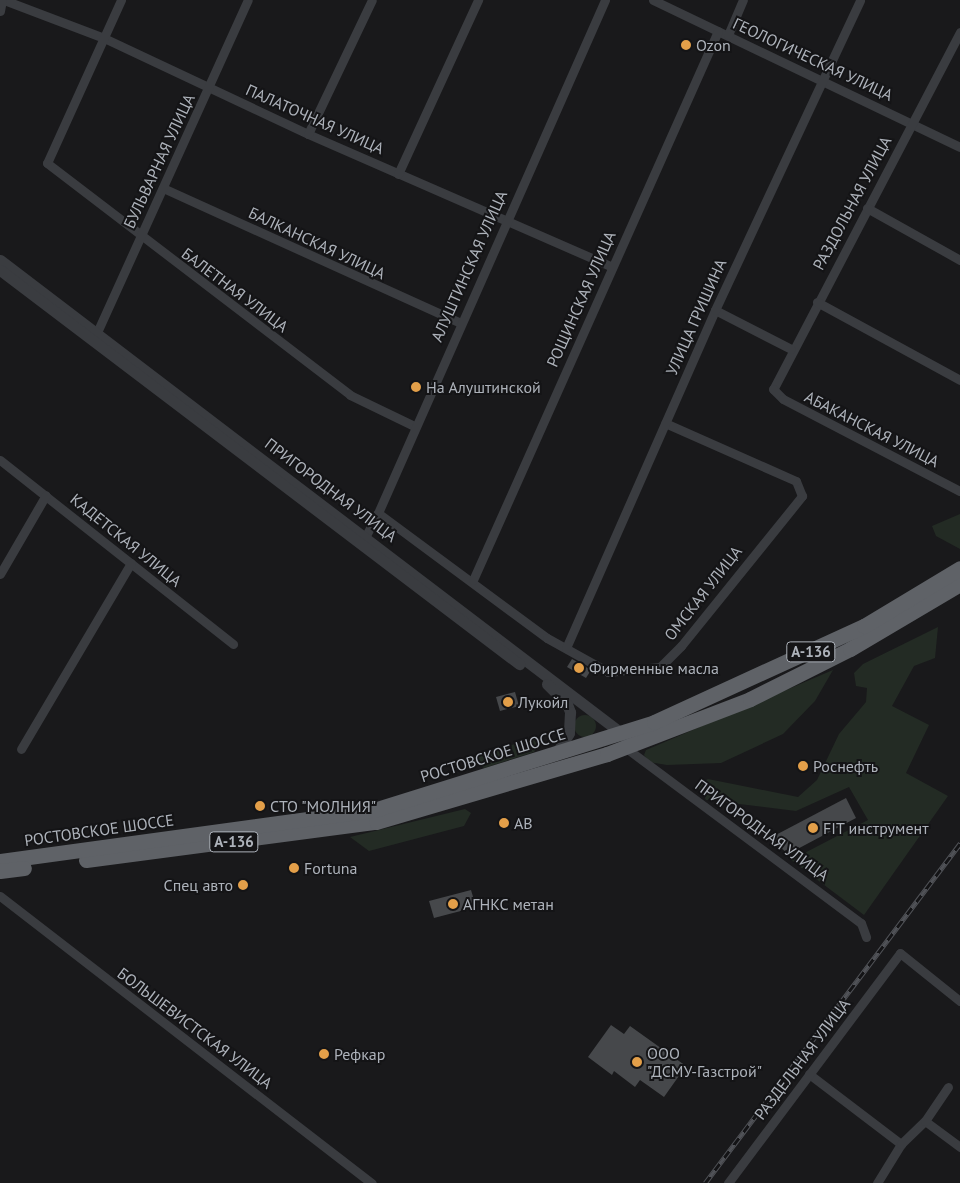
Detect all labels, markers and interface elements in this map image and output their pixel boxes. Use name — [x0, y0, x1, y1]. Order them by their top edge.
street label: ГЕОЛОГИЧЕСКАЯ УЛИЦА — [730, 13, 896, 105]
place label: Ozon — [696, 35, 731, 55]
marker: Ozon — [680, 39, 692, 51]
street label: ПАЛАТОЧНАЯ УЛИЦА — [243, 80, 387, 158]
street label: БУЛЬВАРНАЯ УЛИЦА — [119, 90, 199, 232]
street label: РАЗДОЛЬНАЯ УЛИЦА — [809, 133, 895, 273]
street label: АЛУШТИНСКАЯ УЛИЦА — [427, 187, 511, 345]
street label: БАЛКАНСКАЯ УЛИЦА — [245, 203, 389, 283]
street label: РОЩИНСКАЯ УЛИЦА — [542, 228, 620, 370]
street label: БАЛЕТНАЯ УЛИЦА — [178, 244, 292, 336]
street label: УЛИЦА ГРИШИНА — [662, 256, 730, 378]
place label: На Алуштинской — [426, 377, 541, 397]
marker: На Алуштинской — [410, 381, 422, 393]
street label: АБАКАНСКАЯ УЛИЦА — [801, 387, 943, 471]
street label: ПРИГОРОДНАЯ УЛИЦА — [261, 434, 401, 546]
street label: КАДЕТСКАЯ УЛИЦА — [66, 489, 186, 591]
street label: ОМСКАЯ УЛИЦА — [660, 542, 746, 644]
road number: А-136 — [786, 640, 836, 664]
place label: Фирменные масла — [589, 658, 719, 678]
marker: Фирменные масла — [573, 662, 585, 674]
place label: Лукойл — [518, 692, 568, 712]
marker: Лукойл — [502, 696, 514, 708]
street label: РОСТОВСКОЕ ШОССЕ — [418, 724, 568, 786]
place label: Роснефть — [813, 756, 878, 776]
marker: Роснефть — [797, 760, 809, 772]
street label: ПРИГОРОДНАЯ УЛИЦА — [691, 775, 833, 885]
place label: СТО "МОЛНИЯ" — [270, 796, 377, 816]
marker: СТО "МОЛНИЯ" — [254, 800, 266, 812]
street label: РОСТОВСКОЕ ШОССЕ — [23, 810, 175, 850]
place label: АВ — [514, 813, 533, 833]
marker: АВ — [498, 817, 510, 829]
place label: FIT инструмент — [823, 818, 929, 838]
marker: FIT инструмент — [807, 822, 819, 834]
road number: А-136 — [209, 830, 259, 854]
place label: Fortuna — [304, 858, 358, 878]
marker: Fortuna — [288, 862, 300, 874]
place label: Спец авто — [164, 875, 233, 895]
marker: Спец авто — [237, 879, 249, 891]
place label: АГНКС метан — [463, 894, 554, 914]
marker: АГНКС метан — [447, 898, 459, 910]
street label: БОЛЬШЕВИСТСКАЯ УЛИЦА — [114, 963, 276, 1093]
street label: РАЗДЕЛЬНАЯ УЛИЦА — [750, 994, 854, 1124]
place label: ООО "ДСМУ-Газстрой" — [647, 1043, 762, 1081]
place label: Рефкар — [334, 1044, 385, 1064]
marker: Рефкар — [318, 1048, 330, 1060]
marker: ООО "ДСМУ-Газстрой" — [631, 1056, 643, 1068]

